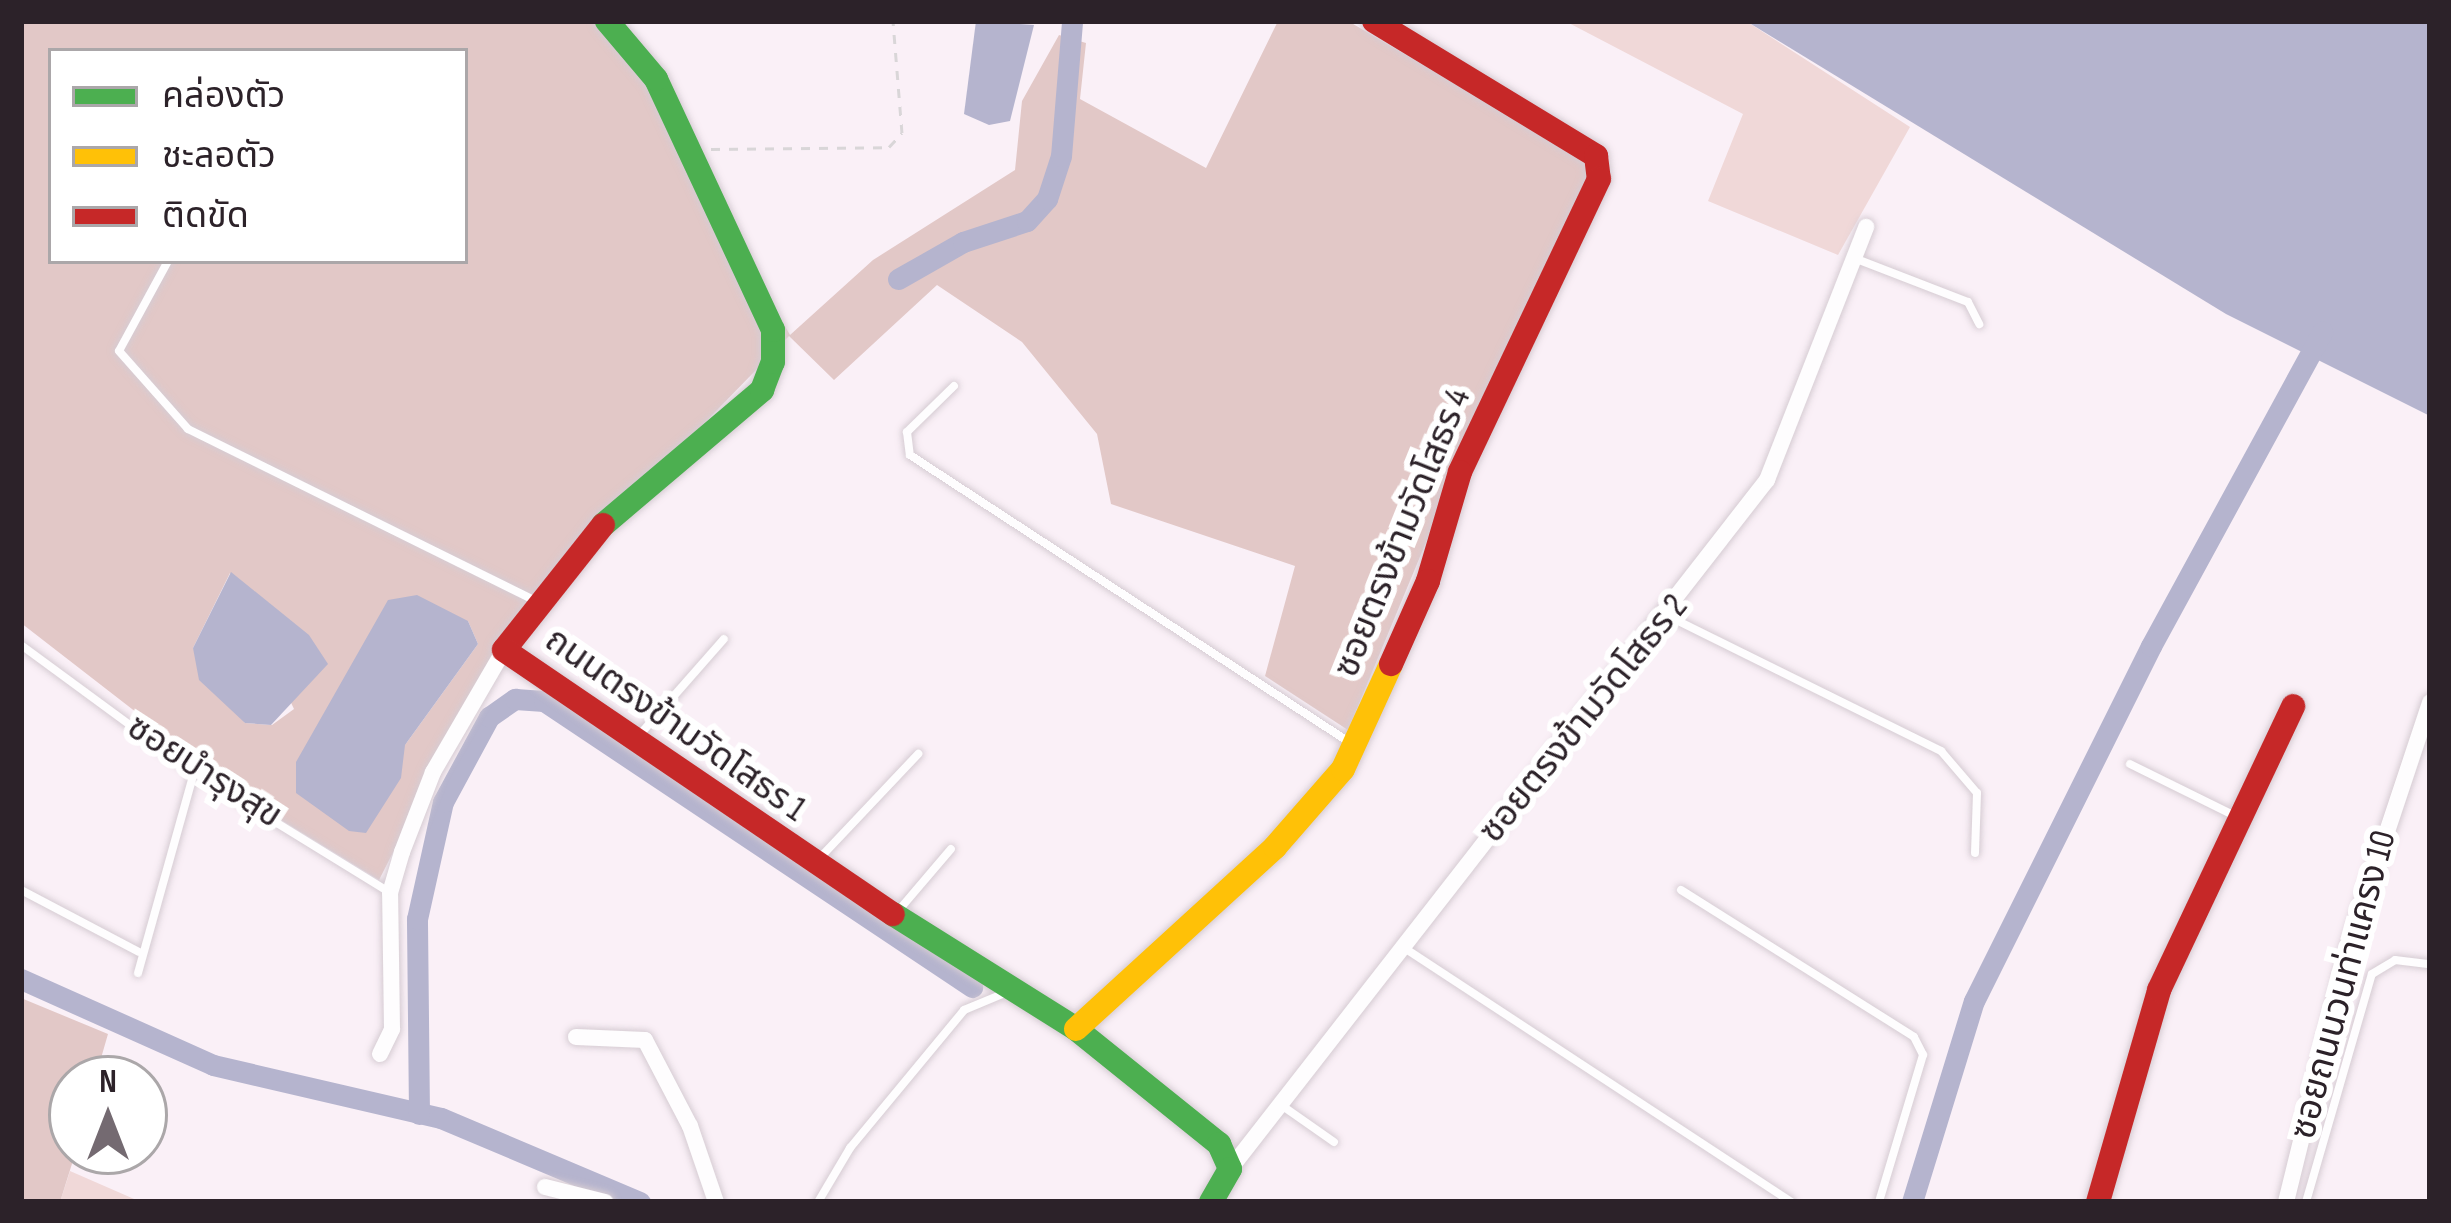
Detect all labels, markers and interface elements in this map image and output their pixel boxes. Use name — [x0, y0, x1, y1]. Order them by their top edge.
legend — [48, 48, 468, 264]
text: คล่องตัว — [162, 75, 285, 118]
text: ชะลอตัว — [162, 135, 276, 178]
text: ติดขัด — [162, 195, 249, 238]
street label: ซอยตรงข้ามวัดโสธร 4 — [1325, 382, 1481, 684]
street label: ซอยตรงข้ามวัดโสธร 2 — [1471, 586, 1697, 852]
street label: ถนนตรงข้ามวัดโสธร 1 — [536, 619, 814, 831]
street label: ซอยบำรุงสุข — [119, 706, 289, 838]
street label: ซอยถนนวนท่าแครง 10 — [2282, 826, 2406, 1144]
north arrow — [48, 1055, 168, 1175]
text: N — [99, 1062, 117, 1102]

